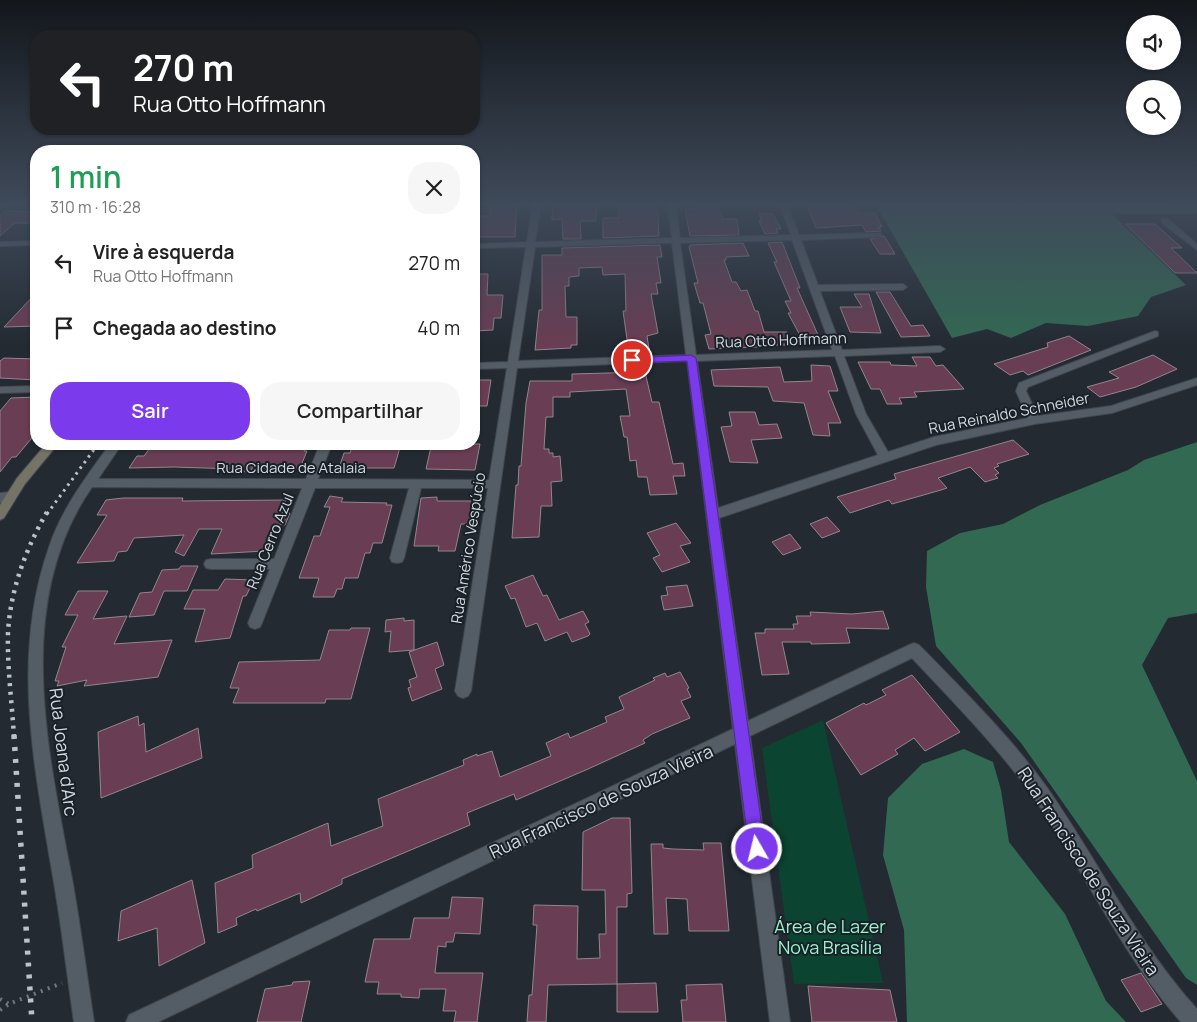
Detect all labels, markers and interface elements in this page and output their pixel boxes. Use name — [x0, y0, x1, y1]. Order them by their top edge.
map controls — [1126, 15, 1181, 135]
button: sound — [1126, 15, 1181, 70]
text: 270 m — [133, 44, 234, 92]
icon: left — [50, 50, 115, 115]
button: search — [1126, 80, 1181, 135]
text: Rua Otto Hoffmann — [133, 89, 326, 119]
text: 1 min — [50, 156, 122, 197]
button: close — [408, 162, 460, 214]
text: 310 m · 16:28 — [50, 196, 141, 218]
text: Vire à esquerda — [93, 239, 234, 265]
icon: left — [50, 249, 78, 277]
text: 270 m — [408, 250, 460, 276]
text: Rua Otto Hoffmann — [93, 265, 233, 287]
icon: arrive — [50, 314, 78, 342]
text: Chegada ao destino — [93, 315, 276, 341]
text: 40 m — [417, 315, 460, 341]
street label: Rua Otto Hoffmann — [715, 327, 847, 353]
pin — [611, 339, 653, 381]
icon: arrive — [618, 346, 646, 374]
button: Sair — [50, 382, 250, 440]
button: Compartilhar — [260, 382, 460, 440]
street label: Rua Reinaldo Schneider — [927, 387, 1092, 439]
street label: Rua Cidade de Atalaia — [216, 457, 366, 478]
street label: Rua Américo Vespúcio — [446, 471, 490, 625]
street label: Rua Cerro Azul — [241, 490, 299, 592]
street label: Rua Joana d'Arc — [44, 687, 84, 817]
street label: Rua Francisco de Souza Vieira — [485, 739, 717, 863]
street label: Rua Francisco de Souza Vieira — [1012, 762, 1166, 980]
position arrow — [730, 822, 782, 874]
park label: Área de Lazer Nova Brasília — [774, 914, 886, 959]

